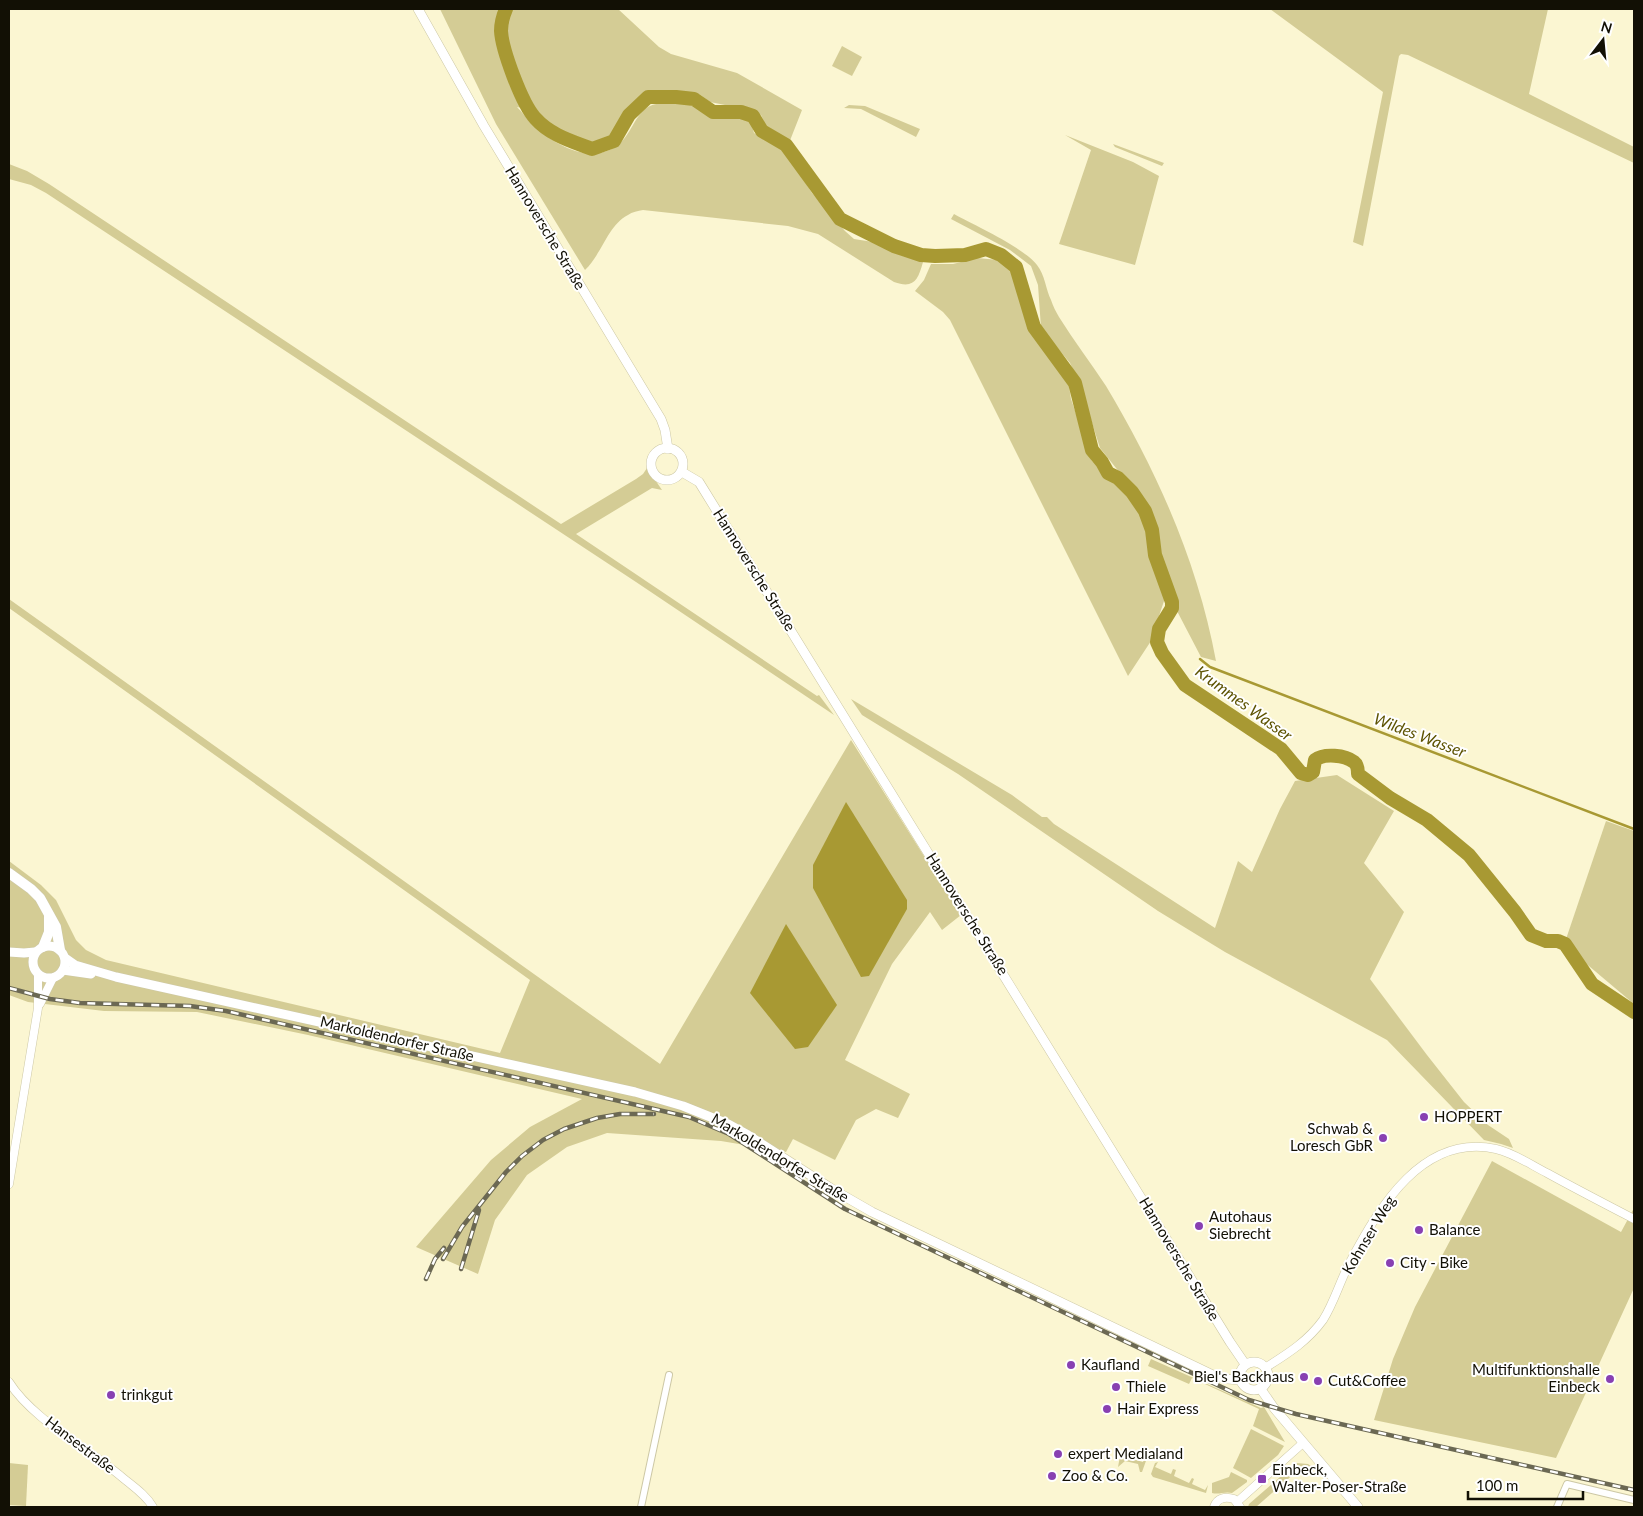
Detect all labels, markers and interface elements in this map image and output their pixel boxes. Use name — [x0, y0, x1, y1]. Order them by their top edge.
north arrow — [1578, 15, 1628, 65]
text: N — [1599, 17, 1614, 37]
street label: Hannoversche Straße — [502, 162, 590, 293]
street label: Hannoversche Straße — [710, 505, 800, 634]
water label: Krummes Wasser — [1192, 661, 1297, 744]
water label: Wildes Wasser — [1371, 708, 1469, 761]
street label: Hannoversche Straße — [923, 849, 1013, 978]
street label: Markoldendorfer Straße — [319, 1012, 476, 1065]
place label: HOPPERT — [1434, 1107, 1502, 1125]
street label: Markoldendorfer Straße — [708, 1109, 853, 1205]
marker: HOPPERT — [1418, 1111, 1430, 1123]
place label: Schwab & Loresch GbR — [1290, 1119, 1374, 1154]
marker: Schwab & Loresch GbR — [1377, 1132, 1389, 1144]
street label: Kohnser Weg — [1338, 1192, 1399, 1277]
street label: Hannoversche Straße — [1136, 1193, 1224, 1324]
place label: Autohaus Siebrecht — [1209, 1207, 1272, 1242]
marker: Autohaus Siebrecht — [1193, 1220, 1205, 1232]
place label: Balance — [1429, 1220, 1480, 1238]
marker: Balance — [1413, 1224, 1425, 1236]
place label: City - Bike — [1400, 1253, 1468, 1271]
marker: City - Bike — [1384, 1257, 1396, 1269]
place label: Kaufland — [1081, 1355, 1140, 1373]
marker: Kaufland — [1065, 1359, 1077, 1371]
place label: Multifunktionshalle Einbeck — [1472, 1360, 1600, 1395]
place label: Biel's Backhaus — [1194, 1367, 1294, 1385]
marker: Biel's Backhaus — [1298, 1371, 1310, 1383]
place label: Cut&Coffee — [1328, 1371, 1406, 1389]
marker: Multifunktionshalle Einbeck — [1604, 1373, 1616, 1385]
marker: Cut&Coffee — [1312, 1375, 1324, 1387]
place label: Thiele — [1126, 1377, 1166, 1395]
marker: Thiele — [1110, 1381, 1122, 1393]
place label: trinkgut — [121, 1385, 174, 1403]
marker: trinkgut — [105, 1389, 117, 1401]
place label: Hair Express — [1117, 1399, 1199, 1417]
marker: Hair Express — [1101, 1403, 1113, 1415]
street label: Hansestraße — [42, 1412, 119, 1476]
place label: expert Medialand — [1068, 1444, 1183, 1462]
marker: expert Medialand — [1052, 1448, 1064, 1460]
place label: Einbeck, Walter-Poser-Straße — [1272, 1460, 1407, 1495]
place label: Zoo & Co. — [1062, 1466, 1128, 1484]
scale bar — [1468, 1468, 1583, 1500]
marker: Zoo & Co. — [1046, 1470, 1058, 1482]
marker: Einbeck, Walter-Poser-Straße — [1256, 1473, 1268, 1485]
text: 100 m — [1476, 1476, 1518, 1494]

